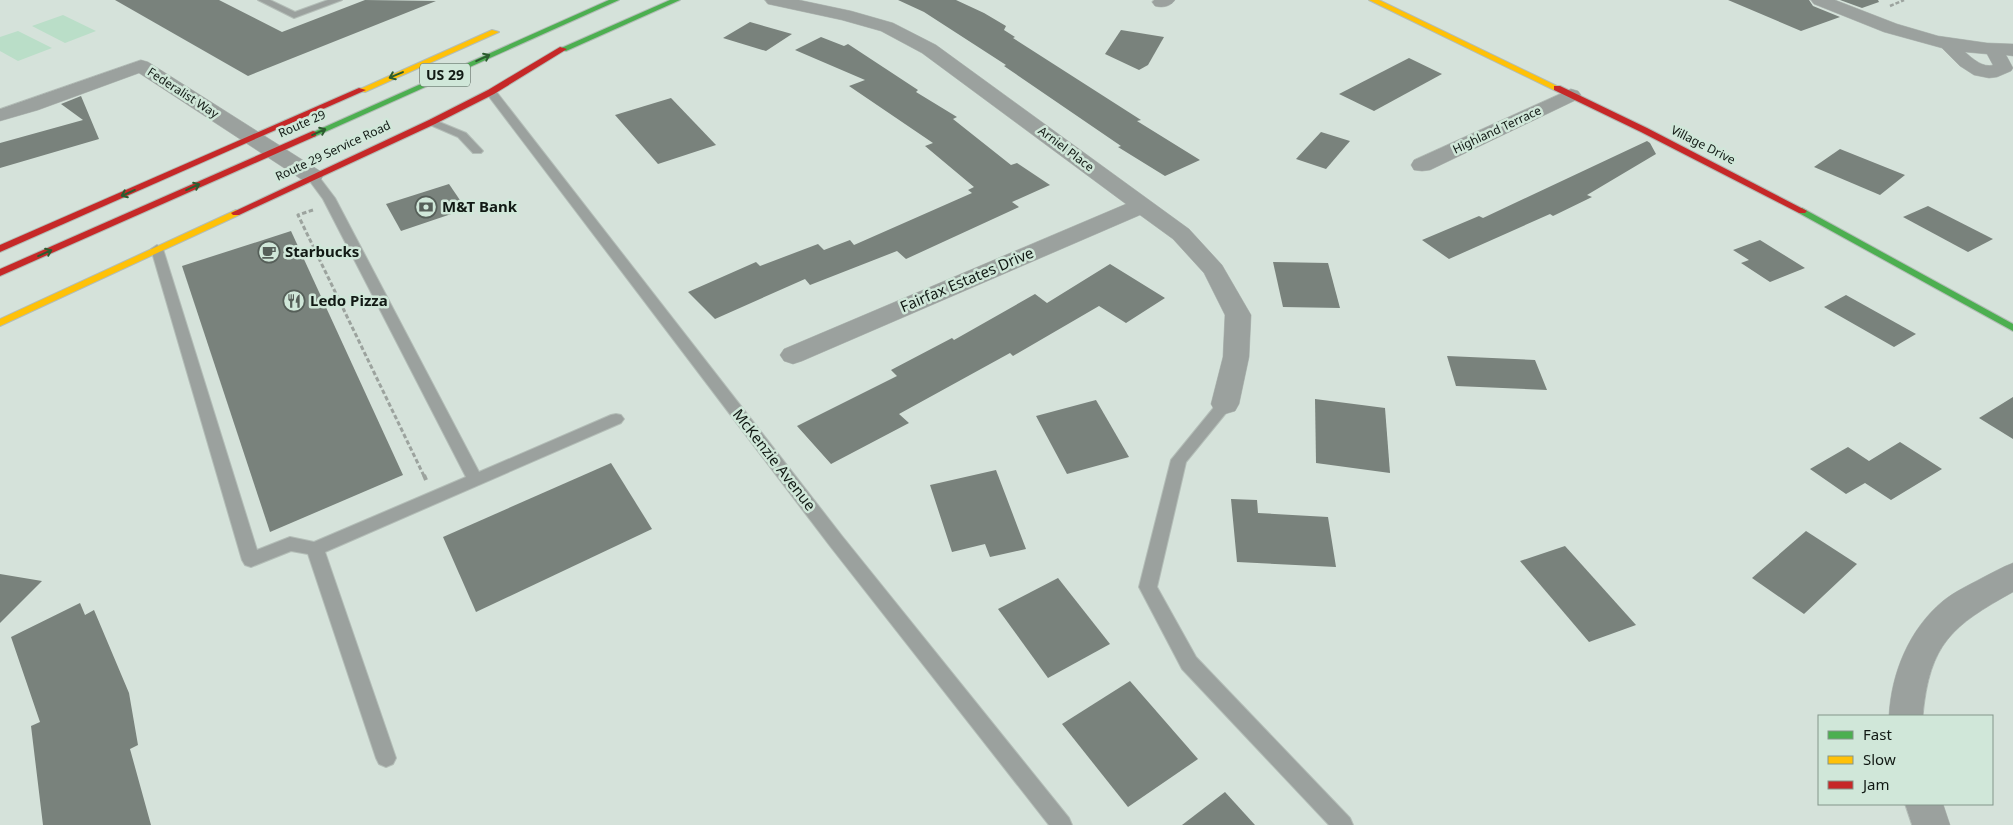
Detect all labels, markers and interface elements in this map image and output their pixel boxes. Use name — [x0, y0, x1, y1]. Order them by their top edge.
one-way arrow — [475, 53, 490, 62]
street label: Federalist Way — [144, 63, 223, 122]
road number: US 29 — [420, 64, 470, 86]
one-way arrow — [389, 71, 404, 81]
street label: Highland Terrace — [1450, 101, 1544, 158]
street label: Route 29 — [275, 106, 328, 141]
street label: Route 29 Service Road — [272, 116, 393, 185]
street label: Village Drive — [1668, 121, 1739, 168]
street label: Arniel Place — [1035, 122, 1098, 175]
one-way arrow — [311, 126, 326, 136]
one-way arrow — [185, 182, 200, 192]
one-way arrow — [121, 189, 136, 198]
bank icon: M&T Bank — [414, 195, 438, 219]
place label: M&T Bank — [442, 196, 518, 216]
cafe icon: Starbucks — [257, 240, 281, 264]
place label: Starbucks — [285, 241, 359, 261]
street label: Fairfax Estates Drive — [897, 242, 1036, 316]
one-way arrow — [37, 248, 52, 258]
restaurant icon: Ledo Pizza — [282, 289, 306, 313]
place label: Ledo Pizza — [310, 290, 388, 310]
street label: McKenzie Avenue — [729, 404, 821, 514]
legend — [1818, 715, 1993, 805]
text: Fast — [1863, 724, 1892, 744]
text: Slow — [1863, 749, 1896, 769]
text: Jam — [1861, 774, 1890, 794]

